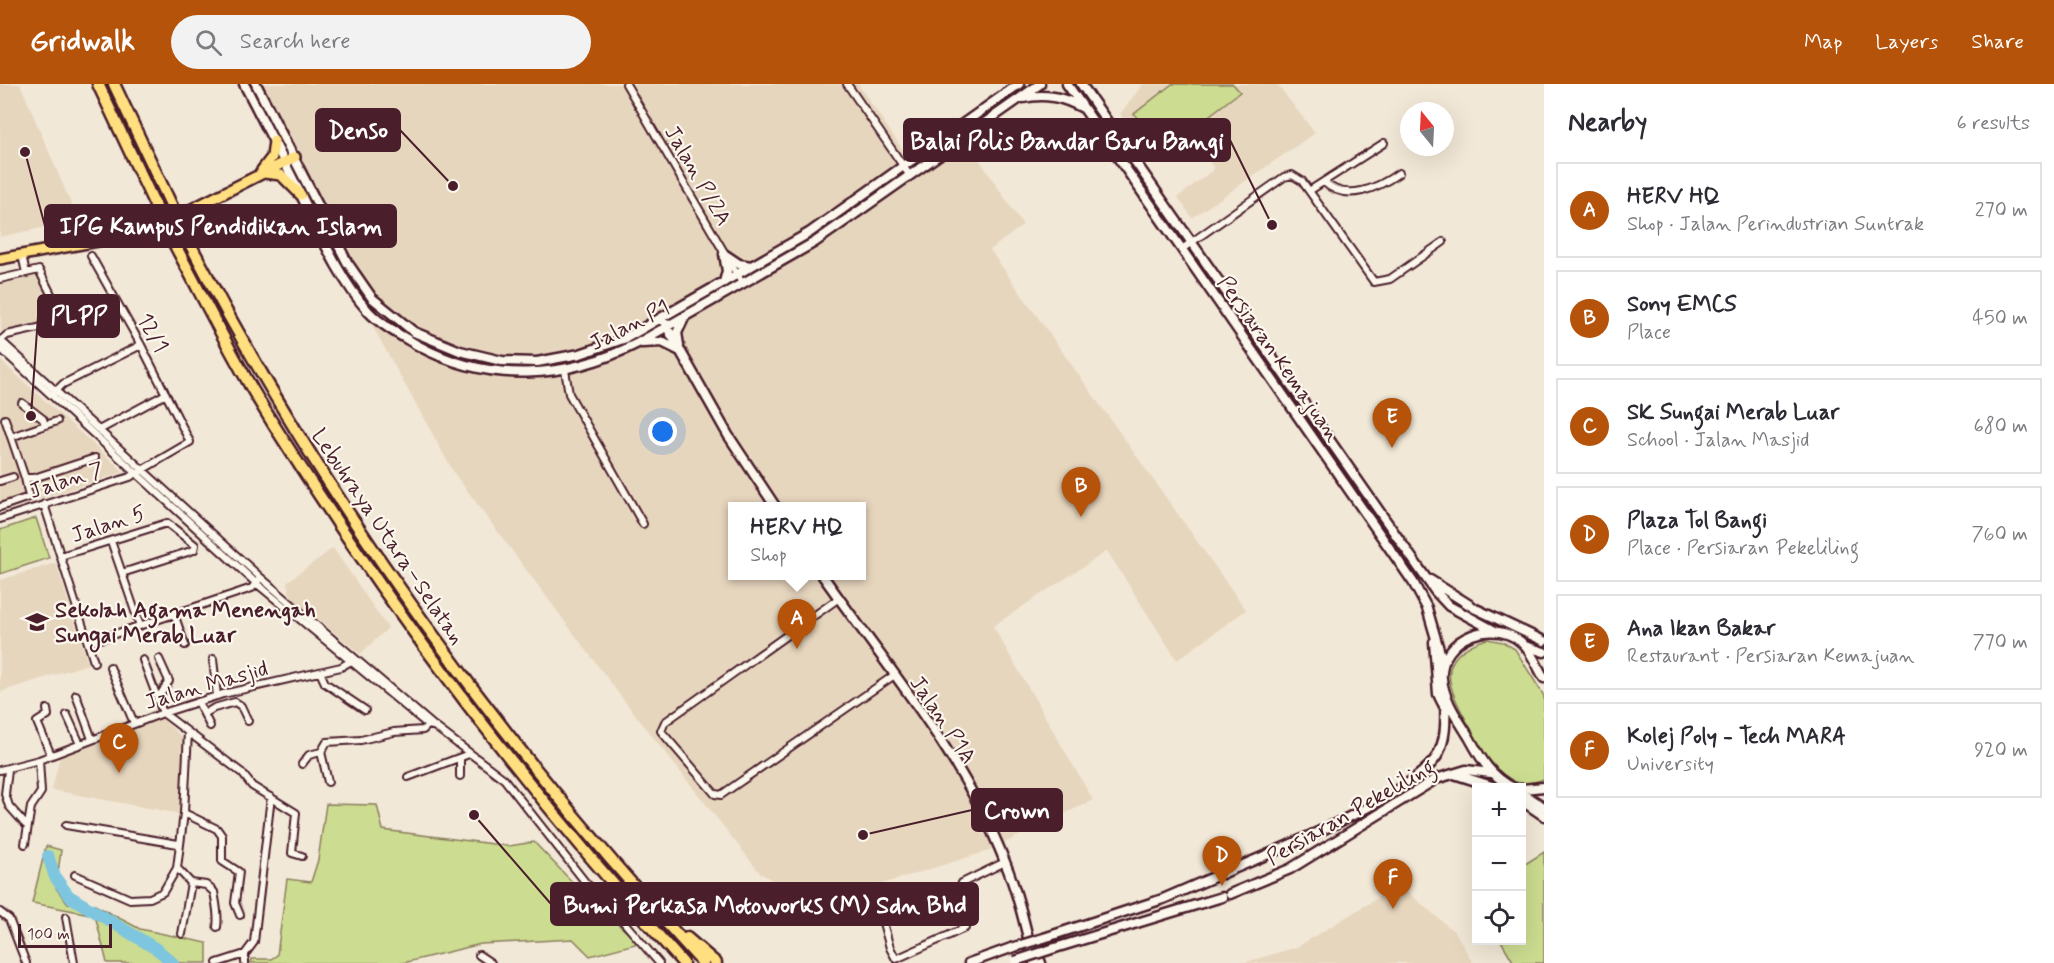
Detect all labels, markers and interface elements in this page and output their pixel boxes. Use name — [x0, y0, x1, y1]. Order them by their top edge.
search box — [171, 15, 591, 69]
text: Gridwalk — [30, 24, 135, 61]
icon: search — [192, 26, 225, 59]
text: Search here — [240, 28, 351, 56]
text: Map — [1804, 28, 1842, 56]
text: Layers — [1875, 28, 1938, 56]
text: Share — [1971, 28, 2024, 56]
north arrow — [1400, 102, 1454, 156]
text: Nearby — [1568, 106, 1647, 140]
callout: Denso — [316, 109, 400, 151]
text: 6 results — [1957, 110, 2030, 137]
text: Denso — [328, 116, 388, 147]
callout: Balai Polis Bandar Baru Bangi — [904, 119, 1230, 161]
street label: Jalan P/2A — [657, 121, 737, 231]
text: Balai Polis Bandar Baru Bangi — [910, 127, 1224, 159]
text: HERV HQ — [1627, 183, 1720, 211]
text: A — [1583, 197, 1596, 224]
text: 270 m — [1975, 197, 2028, 224]
callout: IPG Kampus Pendidikan Islam — [45, 205, 396, 247]
text: Shop · Jalan Perindustrian Suntrak — [1627, 211, 1924, 238]
text: IPG Kampus Pendidikan Islam — [60, 212, 382, 243]
street label: Persiaran Kemajuan — [1210, 270, 1346, 448]
text: Sony EMCS — [1627, 291, 1737, 319]
street label: Jalan P1 — [585, 294, 675, 358]
callout: PLPP — [38, 295, 119, 337]
text: PLPP — [51, 302, 108, 333]
text: B — [1583, 305, 1596, 332]
text: 450 m — [1972, 305, 2028, 332]
street label: 12/1 — [130, 308, 174, 358]
text: Place — [1627, 319, 1671, 346]
pin: E — [1372, 398, 1412, 448]
text: SK Sungai Merab Luar — [1627, 399, 1839, 427]
text: C — [1582, 413, 1597, 440]
text: 680 m — [1973, 413, 2028, 440]
your location — [648, 417, 677, 446]
street label: Lebuhraya Utara–Selatan — [304, 424, 470, 651]
text: School · Jalan Masjid — [1627, 427, 1810, 454]
street label: Jalan 7 — [26, 456, 107, 506]
pin: B — [1062, 468, 1100, 517]
street label: Jalan 5 — [68, 500, 149, 550]
popup — [728, 502, 866, 580]
text: Plaza Tol Bangi — [1627, 507, 1767, 535]
text: HERV HQ — [750, 514, 844, 542]
text: D — [1583, 521, 1596, 548]
text: 760 m — [1971, 521, 2028, 548]
text: Place · Persiaran Pekeliling — [1627, 535, 1859, 562]
text: Shop — [750, 542, 787, 569]
place label: Sekolah Agama Menengah Sungai Merab Luar — [55, 597, 316, 653]
pin: A — [778, 600, 816, 649]
school or university icon: Sekolah Agama Menengah Sungai Merab Luar — [24, 609, 50, 635]
text: Ana Ikan Bakar — [1627, 615, 1775, 643]
text: E — [1584, 629, 1595, 656]
text: 770 m — [1972, 629, 2028, 656]
text: Restaurant · Persiaran Kemajuan — [1627, 643, 1914, 670]
street label: Jalan Masjid — [142, 655, 271, 717]
street label: Jalan P1A — [903, 671, 982, 770]
text: Kolej Poly - Tech MARA — [1627, 723, 1846, 751]
pin: C — [100, 724, 138, 773]
text: F — [1584, 737, 1595, 764]
text: 920 m — [1974, 737, 2028, 764]
text: University — [1627, 751, 1714, 778]
street label: Persiaran Pekeliling — [1262, 753, 1442, 875]
map controls — [1472, 783, 1526, 945]
button: + — [1472, 783, 1526, 837]
callout: Crown — [972, 789, 1062, 831]
text: Crown — [984, 796, 1050, 827]
pin: D — [1202, 836, 1242, 886]
button: − — [1472, 837, 1526, 891]
pin: F — [1374, 860, 1412, 909]
callout: Bumi Perkasa Motoworks (M) Sdn Bhd — [551, 883, 978, 925]
text: Bumi Perkasa Motoworks (M) Sdn Bhd — [563, 891, 967, 922]
button: locate — [1472, 891, 1526, 945]
scale bar — [18, 921, 112, 948]
text: 100 m — [27, 924, 70, 945]

